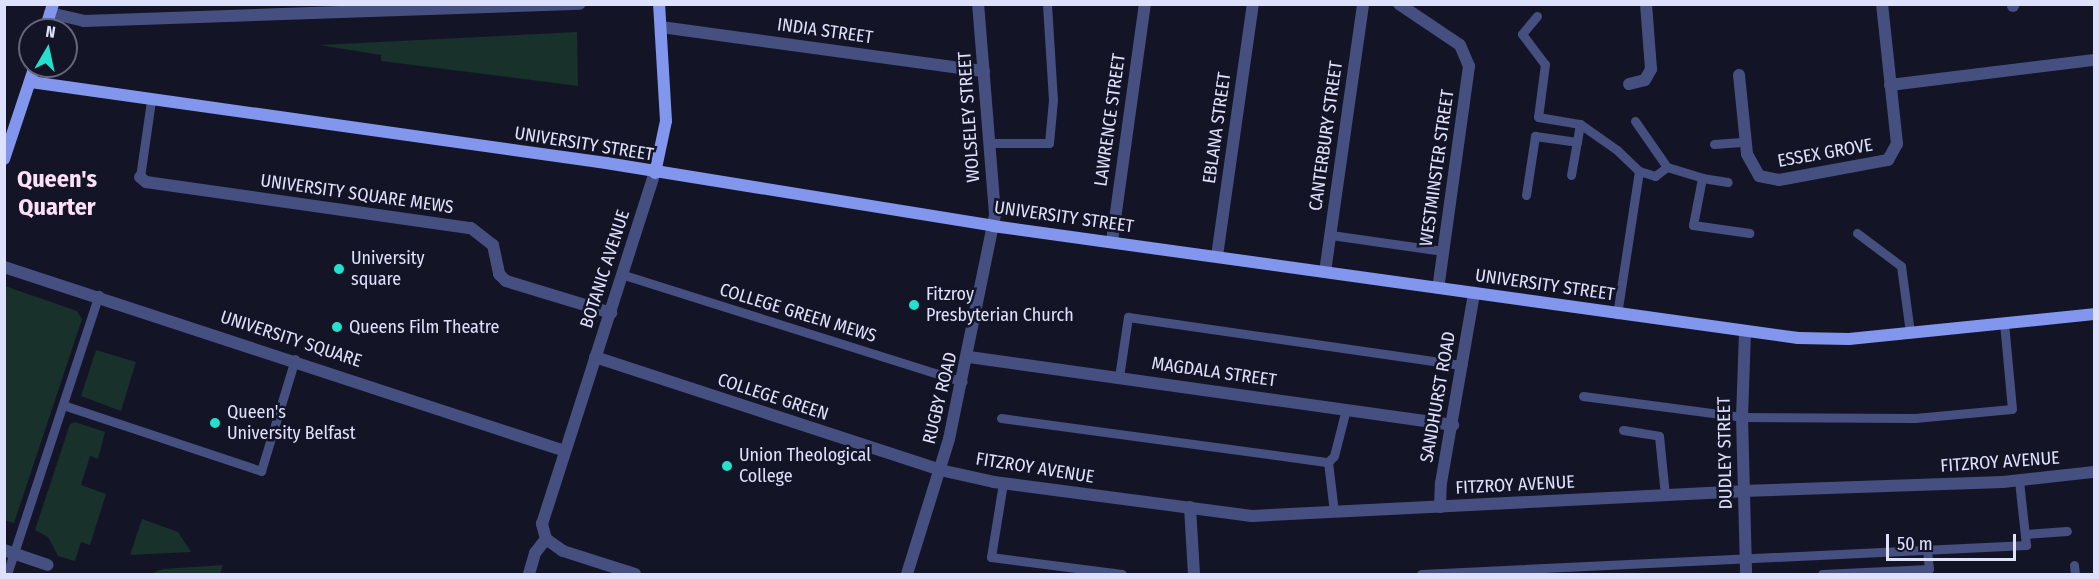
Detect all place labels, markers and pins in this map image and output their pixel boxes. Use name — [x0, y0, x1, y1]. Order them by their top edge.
place label: University square — [351, 248, 425, 290]
marker: University square — [332, 262, 346, 276]
place label: Fitzroy Presbyterian Church — [926, 284, 1074, 326]
marker: Fitzroy Presbyterian Church — [907, 298, 921, 312]
place label: Queens Film Theatre — [349, 316, 499, 338]
marker: Queens Film Theatre — [330, 320, 344, 334]
place label: Queen's University Belfast — [227, 402, 356, 444]
marker: Queen's University Belfast — [208, 416, 222, 430]
place label: Union Theological College — [739, 445, 871, 488]
marker: Union Theological College — [720, 459, 734, 473]

